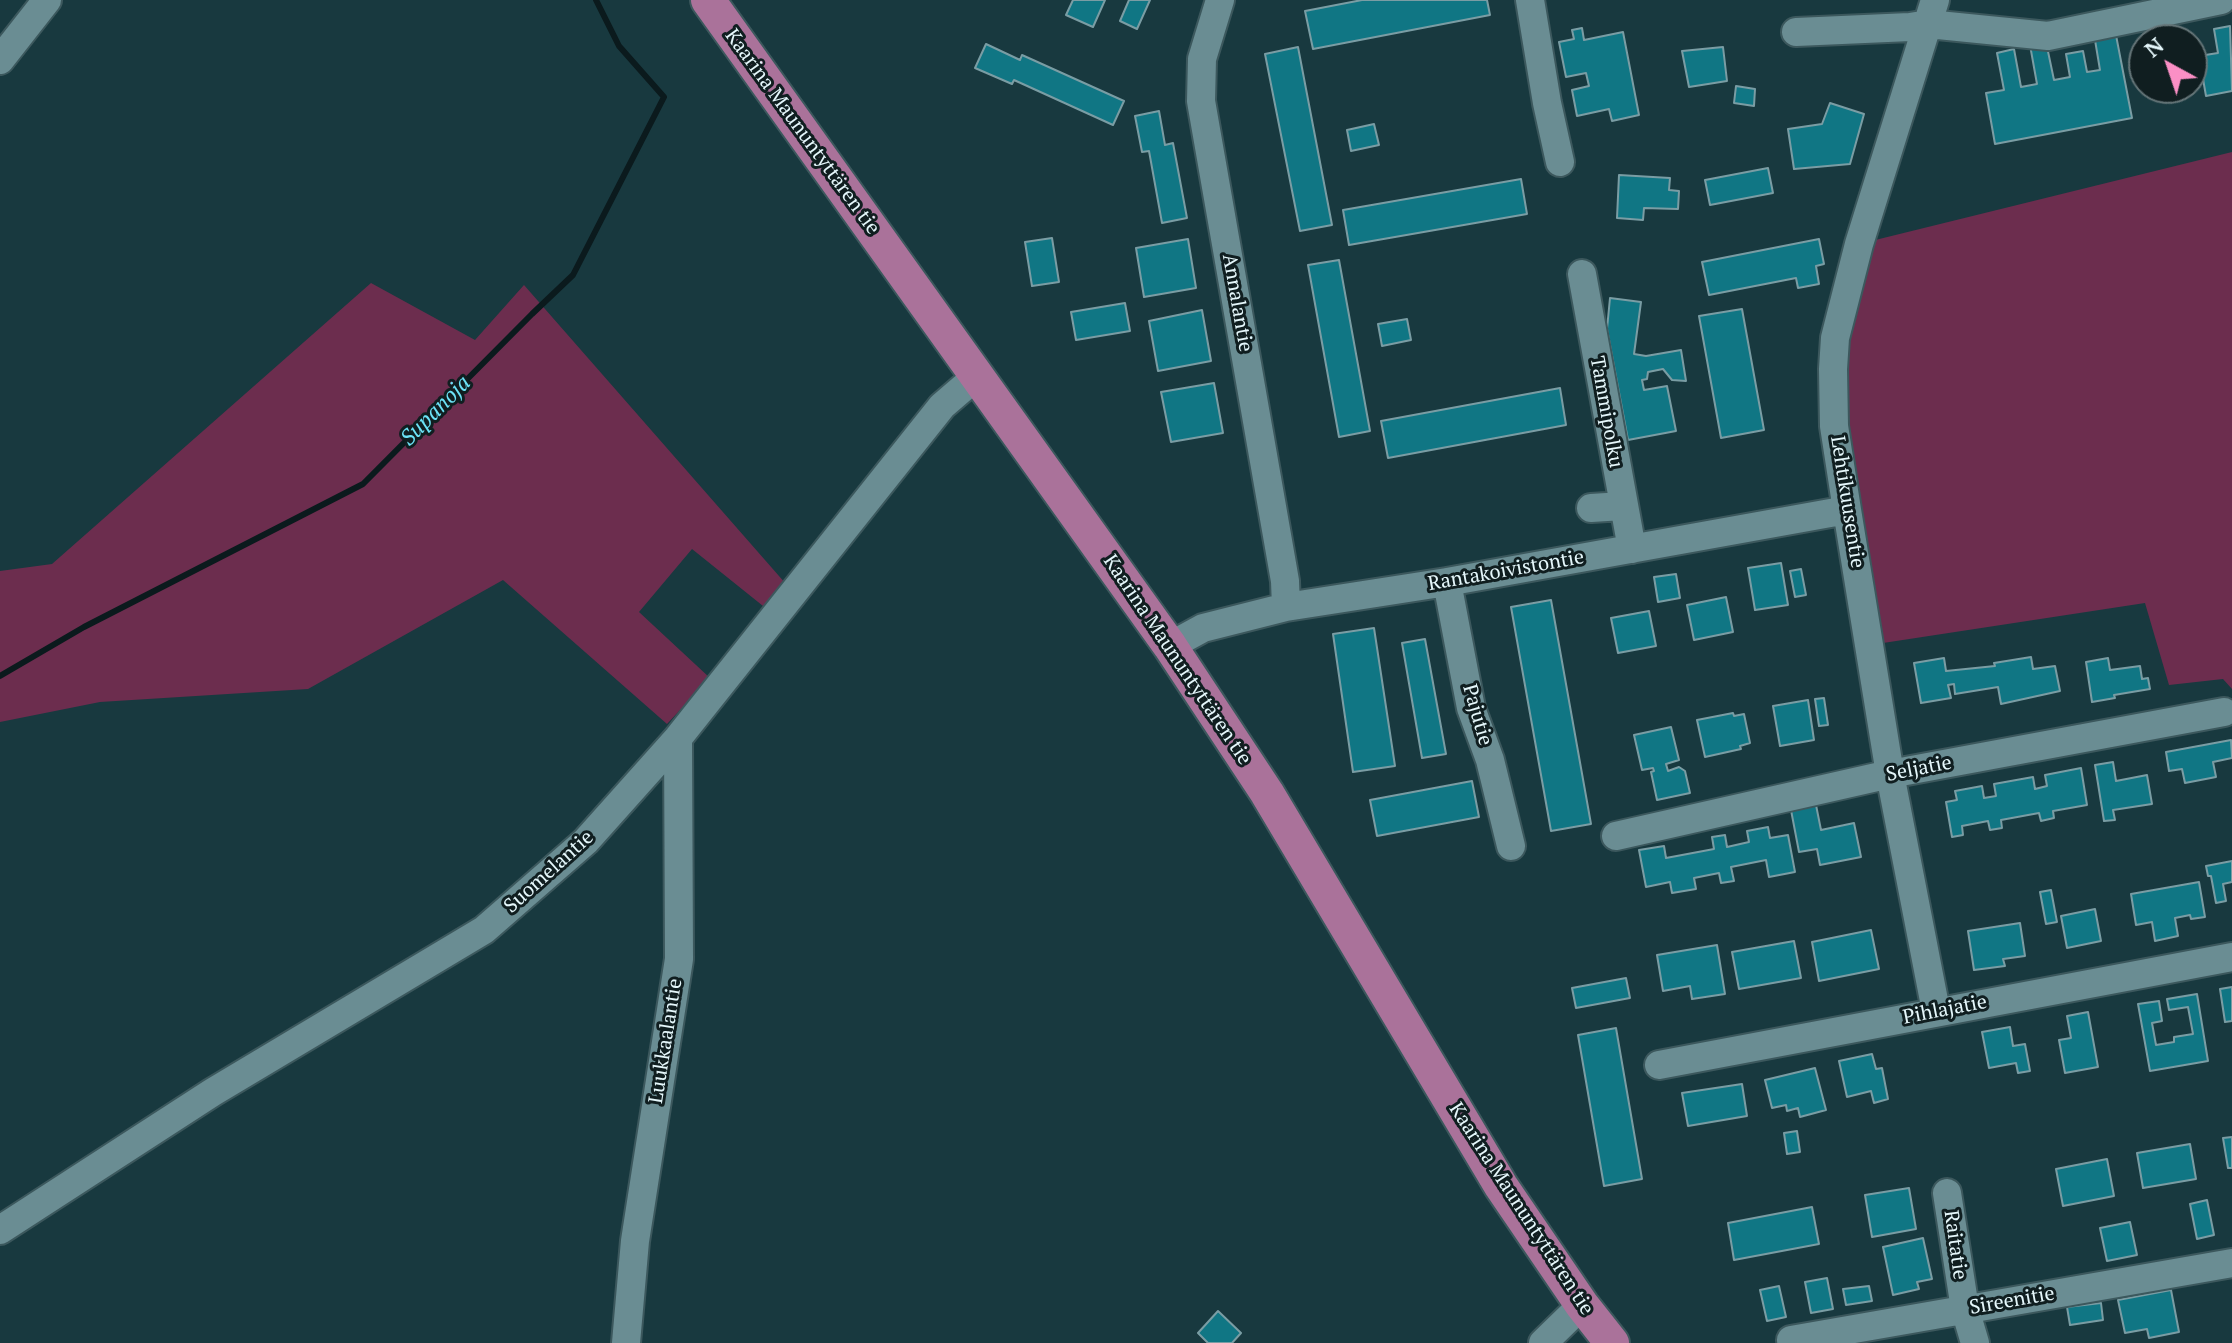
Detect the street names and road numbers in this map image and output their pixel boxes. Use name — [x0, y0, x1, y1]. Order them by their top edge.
street label: Kaarina Maununtyttären tie — [719, 25, 885, 239]
street label: Annalantie — [1217, 252, 1257, 354]
street label: Tammipolku — [1584, 354, 1628, 470]
street label: Lehtikuusentie — [1825, 434, 1869, 570]
street label: Rantakoivistontie — [1426, 545, 1586, 597]
street label: Kaarina Maununtyttären tie — [1098, 550, 1256, 770]
street label: Pajutie — [1457, 682, 1497, 748]
street label: Seljatie — [1884, 751, 1954, 787]
street label: Suomelantie — [499, 826, 599, 918]
street label: Luukkaalantie — [644, 977, 688, 1105]
street label: Pihlajatie — [1901, 990, 1989, 1030]
street label: Kaarina Maununtyttären tie — [1443, 1098, 1599, 1320]
street label: Raitatie — [1938, 1209, 1972, 1281]
street label: Sireenitie — [1968, 1282, 2056, 1320]

